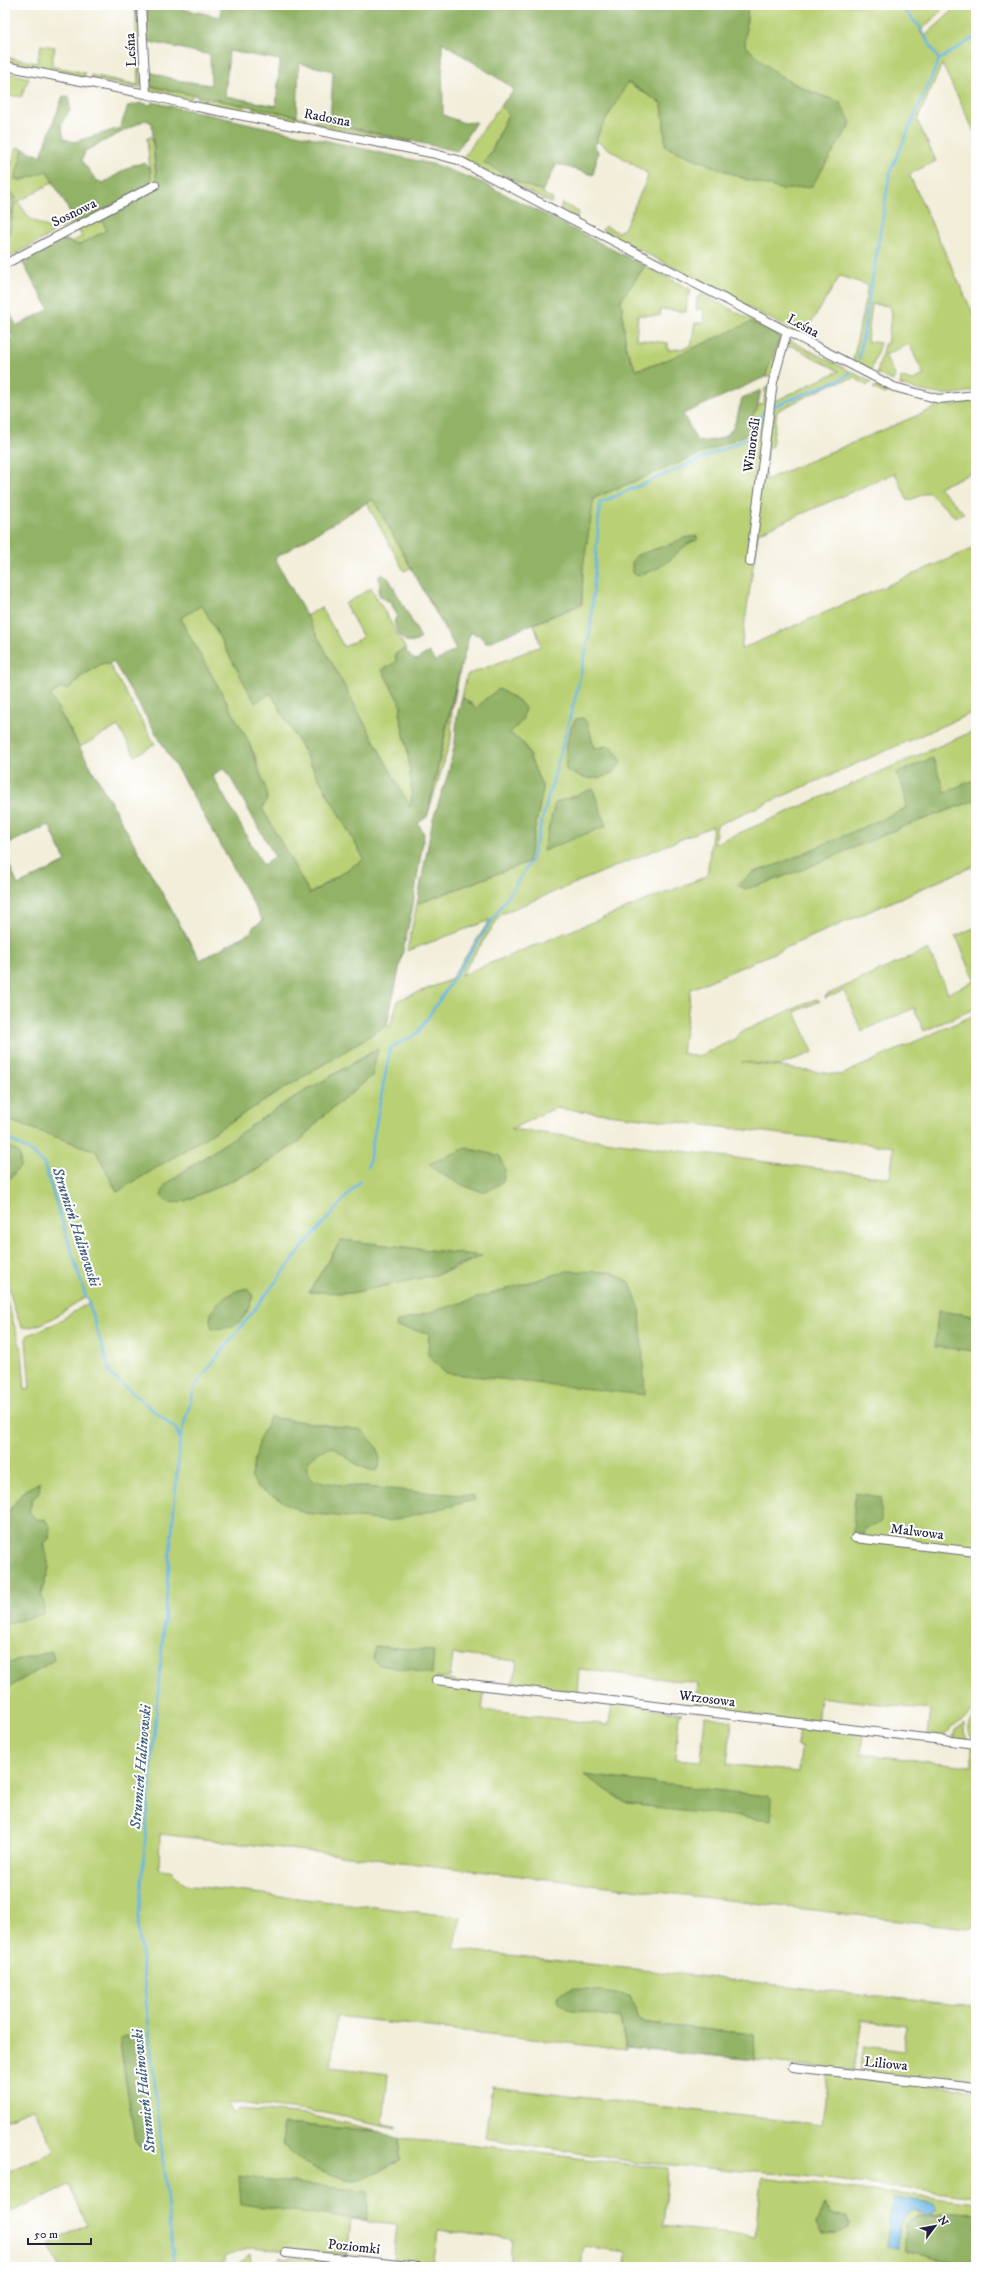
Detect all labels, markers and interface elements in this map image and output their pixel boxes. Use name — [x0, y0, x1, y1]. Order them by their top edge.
street label: Leśna — [121, 33, 141, 67]
street label: Radosna — [302, 105, 352, 131]
street label: Sosnowa — [49, 194, 99, 232]
street label: Leśna — [784, 310, 822, 342]
street label: Winorośli — [739, 416, 765, 474]
water label: Strumień Halinowski — [47, 1164, 105, 1290]
street label: Malwowa — [889, 1520, 945, 1544]
street label: Wrzosowa — [677, 1687, 736, 1711]
water label: Strumień Halinowski — [126, 1703, 156, 1831]
water label: Strumień Halinowski — [128, 2027, 160, 2155]
street label: Liliowa — [864, 2053, 908, 2075]
north arrow — [915, 2206, 955, 2246]
text: N — [934, 2214, 951, 2229]
scale bar — [28, 2220, 91, 2246]
text: 50 m — [34, 2227, 58, 2242]
street label: Poziomki — [327, 2235, 381, 2259]

